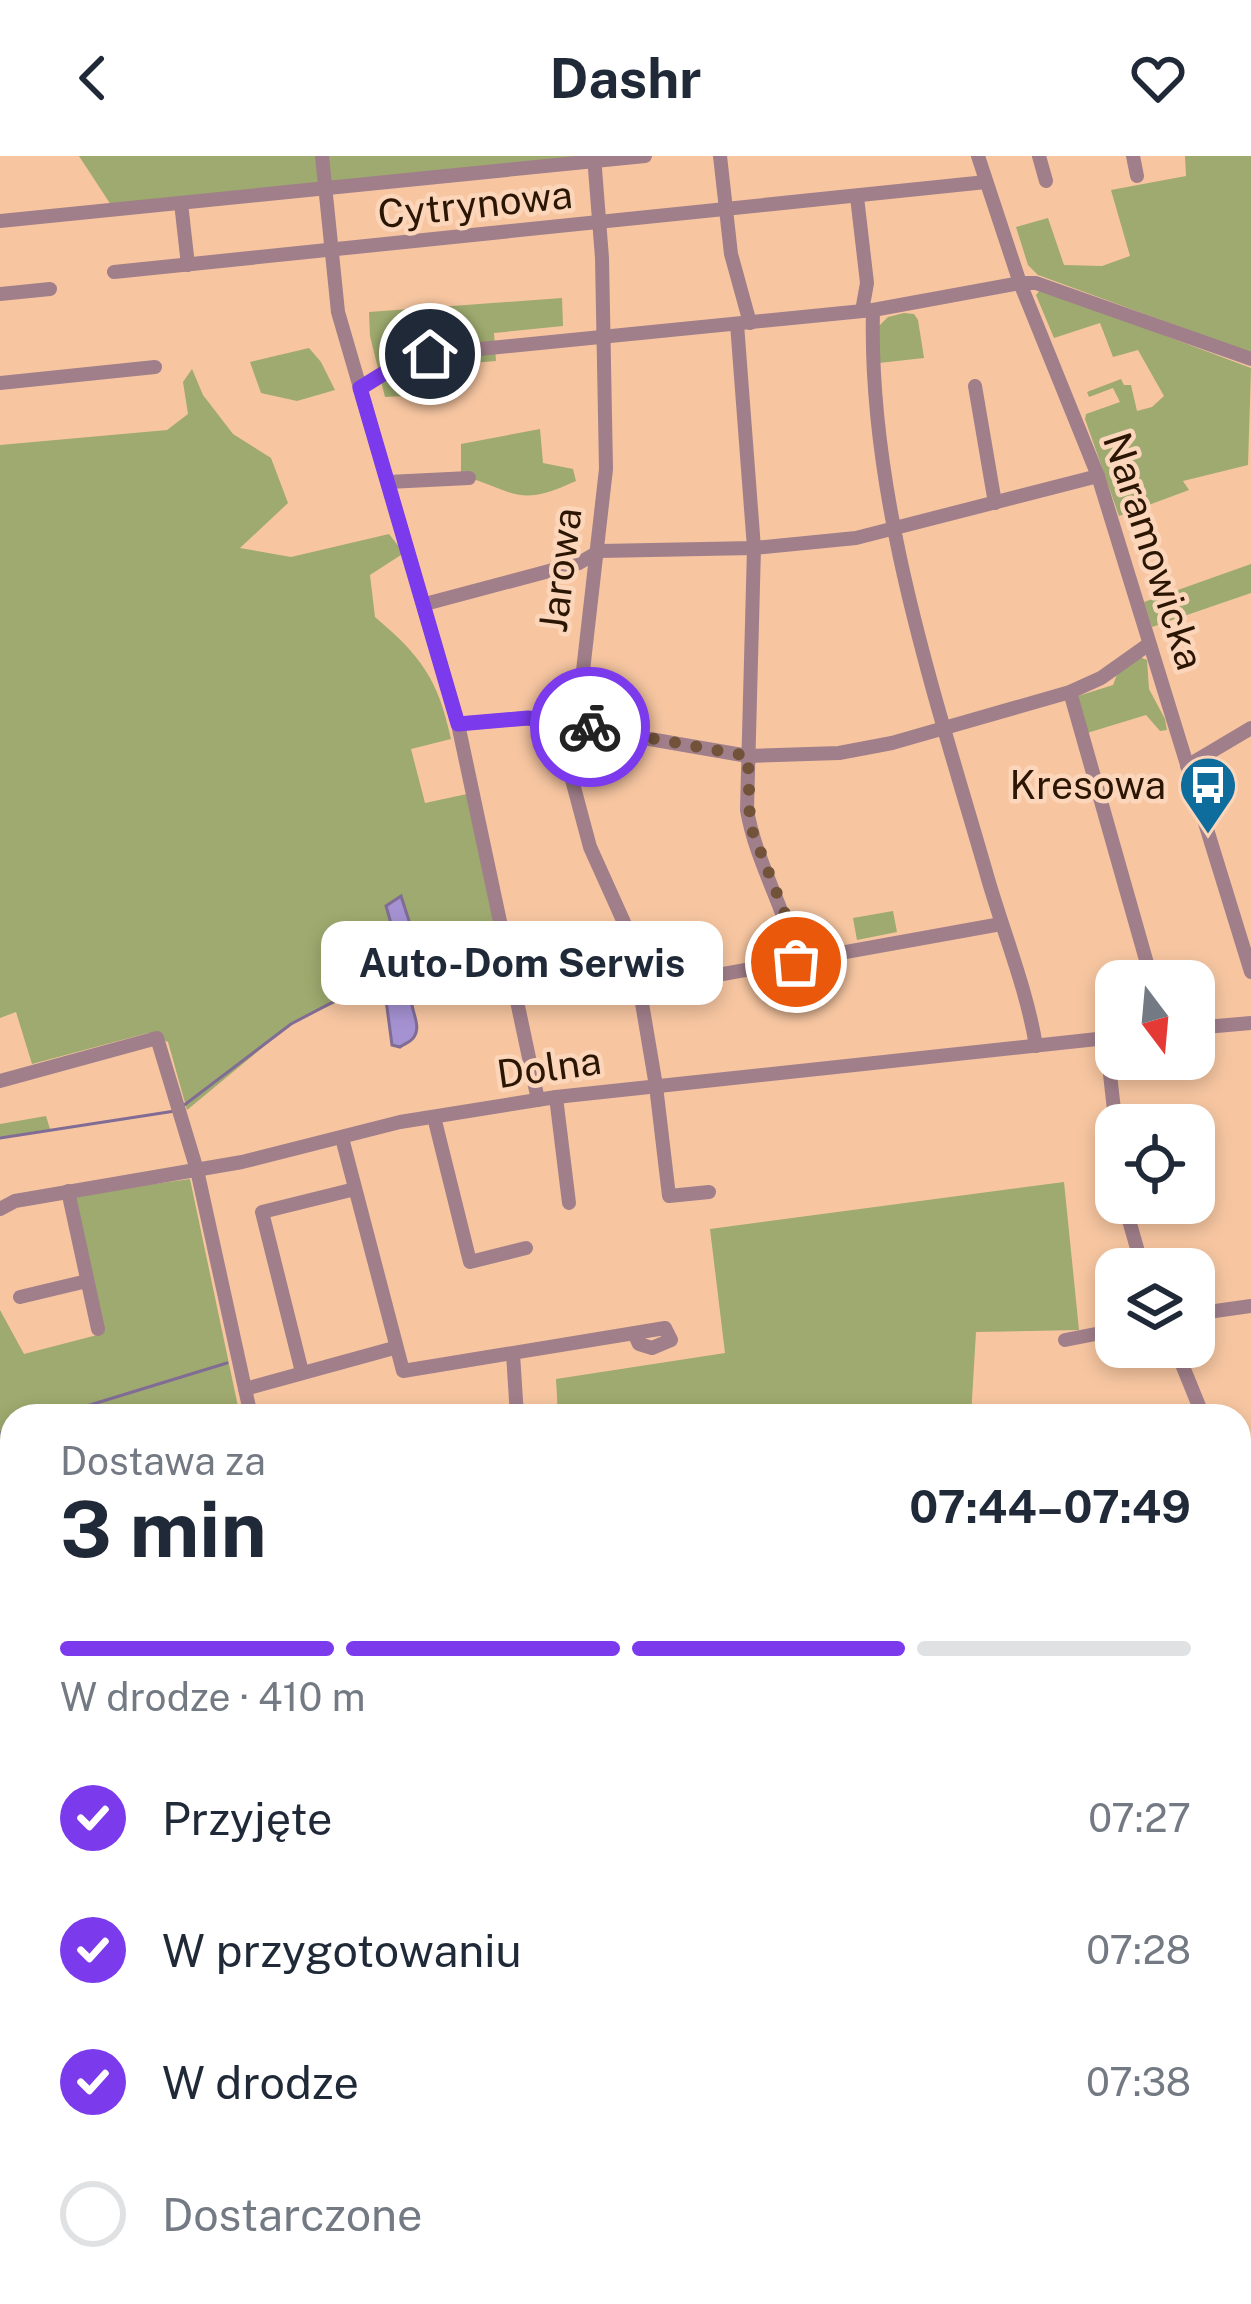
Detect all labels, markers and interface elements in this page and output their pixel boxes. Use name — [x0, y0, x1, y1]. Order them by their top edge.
icon: back — [60, 45, 126, 111]
icon: heart — [1125, 45, 1191, 111]
text: Dashr — [550, 47, 701, 110]
street label: Cytrynowa — [375, 171, 575, 237]
pin — [379, 303, 481, 405]
icon: home — [397, 321, 463, 387]
street label: Naramowicka — [1094, 427, 1214, 675]
street label: Jarowa — [530, 505, 590, 635]
courier — [530, 667, 650, 787]
icon: bike — [557, 694, 623, 760]
bus stop icon: Kresowa — [1177, 754, 1239, 836]
place label: Kresowa — [1009, 762, 1166, 808]
pin — [745, 911, 847, 1013]
callout: Auto-Dom Serwis — [322, 920, 724, 1004]
icon: bag — [763, 929, 829, 995]
text: Auto-Dom Serwis — [359, 940, 685, 986]
north arrow — [1095, 960, 1215, 1080]
map controls — [1095, 960, 1215, 1368]
street label: Dolna — [494, 1037, 604, 1097]
button: locate — [1095, 1104, 1215, 1224]
button: layers — [1095, 1248, 1215, 1368]
text: Dostawa za — [60, 1438, 266, 1484]
text: 07:44–07:49 — [909, 1480, 1191, 1533]
text: 3 min — [60, 1483, 267, 1575]
text: W drodze · 410 m — [60, 1674, 365, 1720]
icon: check — [60, 1785, 126, 1851]
text: Przyjęte — [162, 1792, 333, 1845]
text: 07:27 — [1088, 1795, 1191, 1841]
icon: check — [60, 1917, 126, 1983]
text: W przygotowaniu — [162, 1924, 522, 1977]
text: 07:28 — [1086, 1927, 1191, 1973]
icon: check — [60, 2049, 126, 2115]
text: W drodze — [162, 2056, 359, 2109]
text: 07:38 — [1086, 2059, 1191, 2105]
text: Dostarczone — [162, 2188, 423, 2241]

